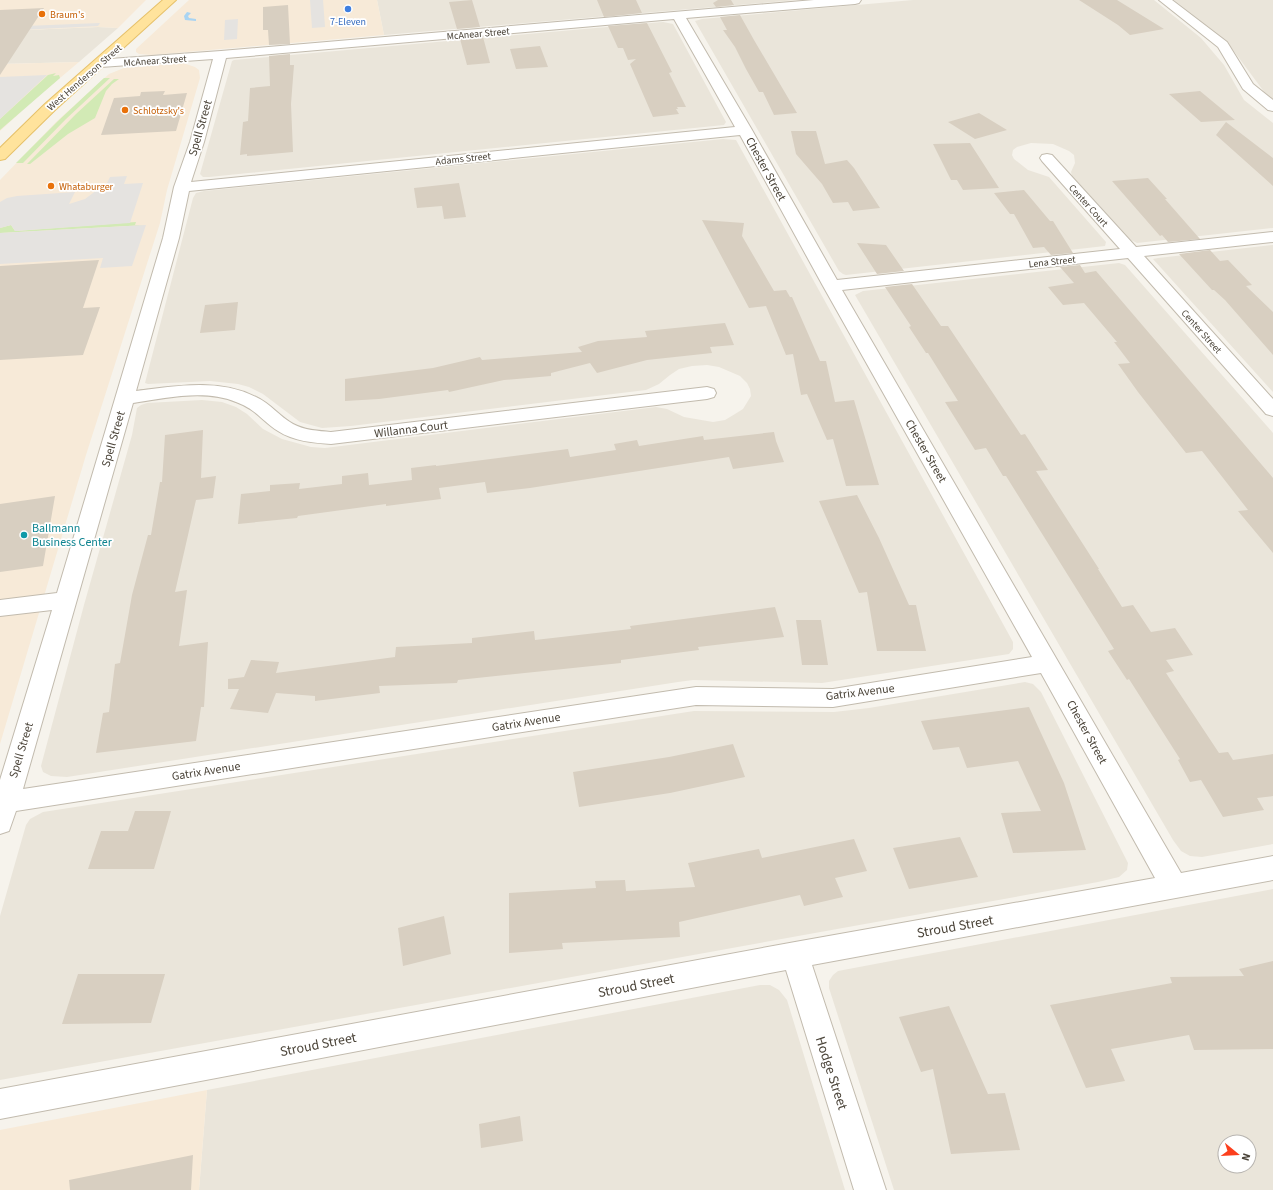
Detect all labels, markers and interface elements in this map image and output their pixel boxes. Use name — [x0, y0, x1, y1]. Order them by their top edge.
marker: 7-Eleven — [343, 4, 353, 14]
place label: Braum's — [50, 8, 84, 22]
marker: Braum's — [37, 9, 47, 19]
place label: 7-Eleven — [330, 15, 366, 29]
street label: McAnear Street — [446, 24, 511, 44]
street label: West Henderson Street — [44, 41, 126, 114]
street label: McAnear Street — [123, 52, 188, 70]
street label: Spell Street — [184, 98, 217, 158]
place label: Schlotzsky's — [133, 104, 184, 118]
marker: Schlotzsky's — [120, 105, 130, 115]
street label: Chester Street — [741, 134, 790, 204]
street label: Adams Street — [435, 149, 492, 169]
place label: Whataburger — [59, 180, 114, 194]
marker: Whataburger — [46, 181, 56, 191]
street label: Center Court — [1065, 181, 1112, 231]
street label: Lena Street — [1028, 252, 1077, 271]
street label: Center Street — [1178, 307, 1225, 357]
street label: Spell Street — [97, 409, 130, 469]
street label: Chester Street — [901, 416, 951, 486]
street label: Willanna Court — [373, 417, 449, 442]
place label: Ballmann Business Center — [32, 520, 113, 551]
marker: Ballmann Business Center — [19, 530, 29, 540]
street label: Gatrix Avenue — [825, 680, 895, 705]
street label: Chester Street — [1062, 697, 1111, 767]
street label: Gatrix Avenue — [491, 709, 562, 736]
street label: Spell Street — [5, 720, 38, 780]
street label: Gatrix Avenue — [171, 758, 242, 785]
street label: Stroud Street — [915, 910, 995, 944]
street label: Stroud Street — [596, 969, 676, 1003]
street label: Stroud Street — [278, 1028, 358, 1062]
street label: Hodge Street — [810, 1034, 852, 1113]
north arrow — [1217, 1134, 1257, 1174]
text: N — [1238, 1151, 1254, 1163]

